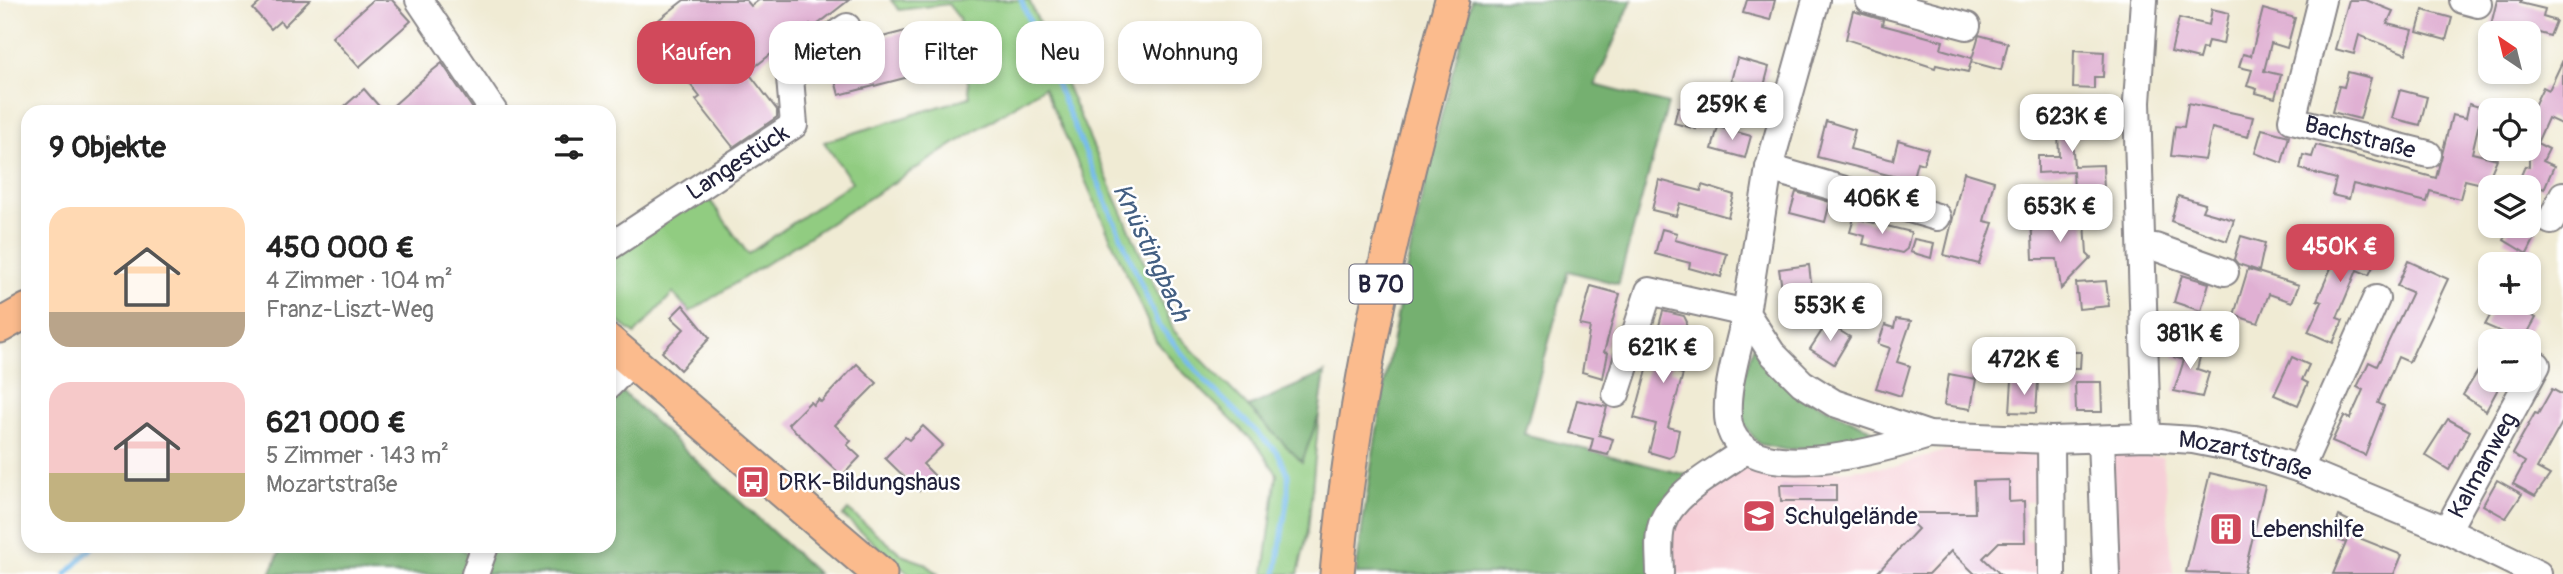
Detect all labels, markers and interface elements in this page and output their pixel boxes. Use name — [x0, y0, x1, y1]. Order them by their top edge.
chip: Kaufen — [637, 21, 755, 84]
chip: Mieten — [769, 21, 885, 84]
chip: Filter — [899, 21, 1002, 84]
chip: Neu — [1016, 21, 1104, 84]
chip: Wohnung — [1118, 21, 1262, 84]
north arrow — [2478, 21, 2541, 84]
map controls — [2478, 21, 2541, 392]
pin: 259K € — [1675, 82, 1789, 142]
text: 259K € — [1696, 90, 1768, 119]
pin: 623K € — [2015, 94, 2129, 154]
button: locate — [2478, 98, 2541, 161]
text: 623K € — [2036, 102, 2108, 131]
street label: Bachstraße — [2302, 110, 2419, 165]
street label: Langestück — [681, 118, 794, 207]
icon: filters — [550, 128, 588, 166]
text: 9 Objekte — [49, 129, 166, 166]
button: layers — [2478, 175, 2541, 238]
pin: 406K € — [1825, 176, 1939, 236]
water label: Knüstingbach — [1105, 178, 1198, 328]
text: 406K € — [1844, 184, 1920, 213]
pin: 653K € — [2003, 184, 2117, 244]
text: 653K € — [2024, 192, 2096, 221]
pin: 450K € — [2283, 224, 2397, 284]
text: 450 000 € — [266, 229, 414, 266]
text: 450K € — [2302, 232, 2378, 261]
icon: home — [105, 235, 189, 319]
button: + — [2478, 252, 2541, 315]
road number: B 70 — [1350, 264, 1412, 304]
text: 4 Zimmer · 104 m² — [266, 266, 453, 295]
pin: 553K € — [1773, 284, 1887, 343]
text: 553K € — [1794, 291, 1866, 320]
text: Franz-Liszt-Weg — [266, 295, 434, 324]
pin: 381K € — [2133, 312, 2247, 371]
text: 381K € — [2156, 319, 2224, 348]
pin: 621K € — [1606, 326, 1720, 385]
button: − — [2478, 329, 2541, 392]
text: 621K € — [1628, 333, 1698, 362]
pin: 472K € — [1967, 338, 2081, 397]
text: 472K € — [1988, 345, 2060, 374]
text: 621 000 € — [266, 404, 406, 441]
street label: Kalmanweg — [2442, 407, 2524, 524]
icon: home — [105, 410, 189, 494]
street label: Mozartstraße — [2178, 425, 2317, 487]
text: 5 Zimmer · 143 m² — [266, 441, 449, 470]
bus stop icon: DRK-Bildungshaus — [734, 463, 772, 501]
place label: DRK-Bildungshaus — [778, 468, 960, 497]
text: Mozartstraße — [266, 470, 397, 499]
school or university icon: Schulgelände — [1740, 497, 1778, 535]
place label: Schulgelände — [1784, 502, 1918, 531]
building icon: Lebenshilfe — [2207, 510, 2245, 548]
place label: Lebenshilfe — [2250, 515, 2364, 544]

